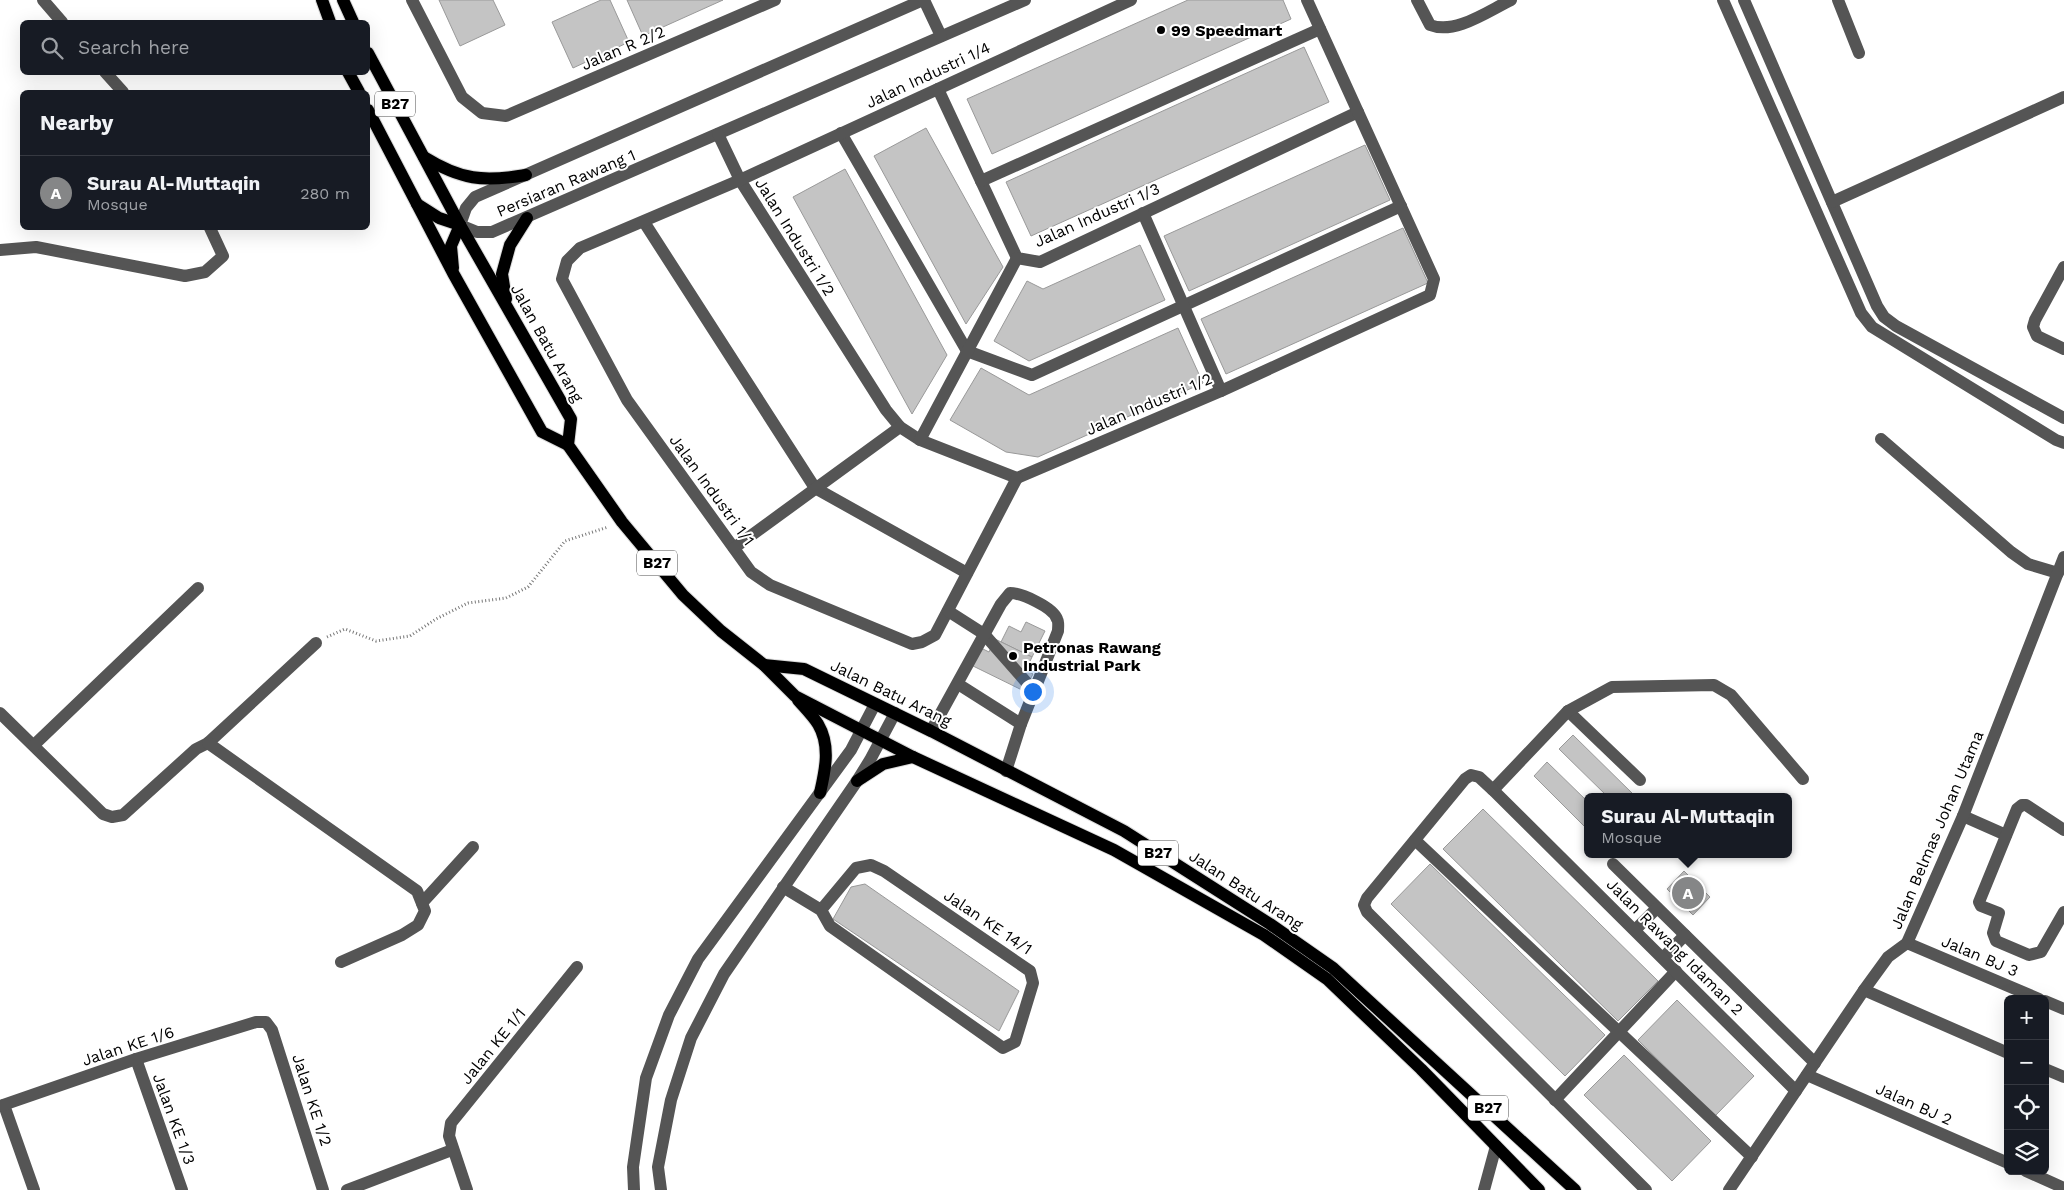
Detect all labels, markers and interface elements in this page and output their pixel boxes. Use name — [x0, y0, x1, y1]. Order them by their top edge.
search box — [20, 20, 370, 75]
place label: 99 Speedmart — [1171, 21, 1282, 40]
street label: Jalan R 2/2 — [578, 22, 668, 74]
marker: 99 Speedmart — [1155, 24, 1167, 36]
icon: search — [38, 34, 66, 62]
text: Search here — [78, 36, 189, 59]
street label: Jalan Industri 1/4 — [863, 38, 993, 112]
road number: B27 — [375, 92, 415, 116]
text: Nearby — [40, 110, 113, 135]
street label: Persiaran Rawang 1 — [494, 145, 638, 221]
text: Surau Al-Muttaqin — [87, 172, 260, 195]
street label: Jalan Industri 1/2 — [751, 175, 839, 299]
street label: Jalan Industri 1/3 — [1031, 179, 1163, 251]
text: A — [51, 184, 61, 203]
text: 280 m — [300, 184, 350, 203]
text: Mosque — [87, 195, 148, 214]
street label: Jalan Batu Arang — [507, 281, 588, 406]
street label: Jalan Industri 1/2 — [1083, 369, 1215, 439]
street label: Jalan Industri 1/1 — [665, 431, 759, 549]
road number: B27 — [637, 550, 677, 576]
place label: Petronas Rawang Industrial Park — [1023, 638, 1161, 675]
marker: Petronas Rawang Industrial Park — [1007, 650, 1019, 662]
street label: Jalan Batu Arang — [827, 656, 955, 731]
your location — [1020, 679, 1046, 705]
street label: Jalan Belmas Johan Utama — [1886, 728, 1988, 932]
popup — [1584, 793, 1792, 858]
text: Surau Al-Muttaqin — [1601, 805, 1775, 828]
text: Mosque — [1601, 828, 1662, 847]
road number: B27 — [1138, 840, 1178, 866]
street label: Jalan Batu Arang — [1185, 846, 1307, 934]
pin: A — [1672, 874, 1704, 912]
street label: Jalan Rawang Idaman 2 — [1603, 875, 1747, 1019]
street label: Jalan KE 14/1 — [940, 886, 1036, 958]
street label: Jalan BJ 3 — [1939, 931, 2021, 981]
map controls — [2004, 995, 2049, 1175]
button: + — [2004, 995, 2049, 1040]
street label: Jalan KE 1/1 — [457, 1004, 529, 1088]
street label: Jalan KE 1/6 — [80, 1022, 176, 1070]
button: − — [2004, 1040, 2049, 1085]
street label: Jalan KE 1/2 — [288, 1052, 336, 1148]
street label: Jalan KE 1/3 — [149, 1071, 199, 1167]
street label: Jalan BJ 2 — [1873, 1079, 1955, 1129]
button: locate — [2004, 1085, 2049, 1130]
road number: B27 — [1468, 1096, 1508, 1120]
button: layers — [2004, 1130, 2049, 1175]

